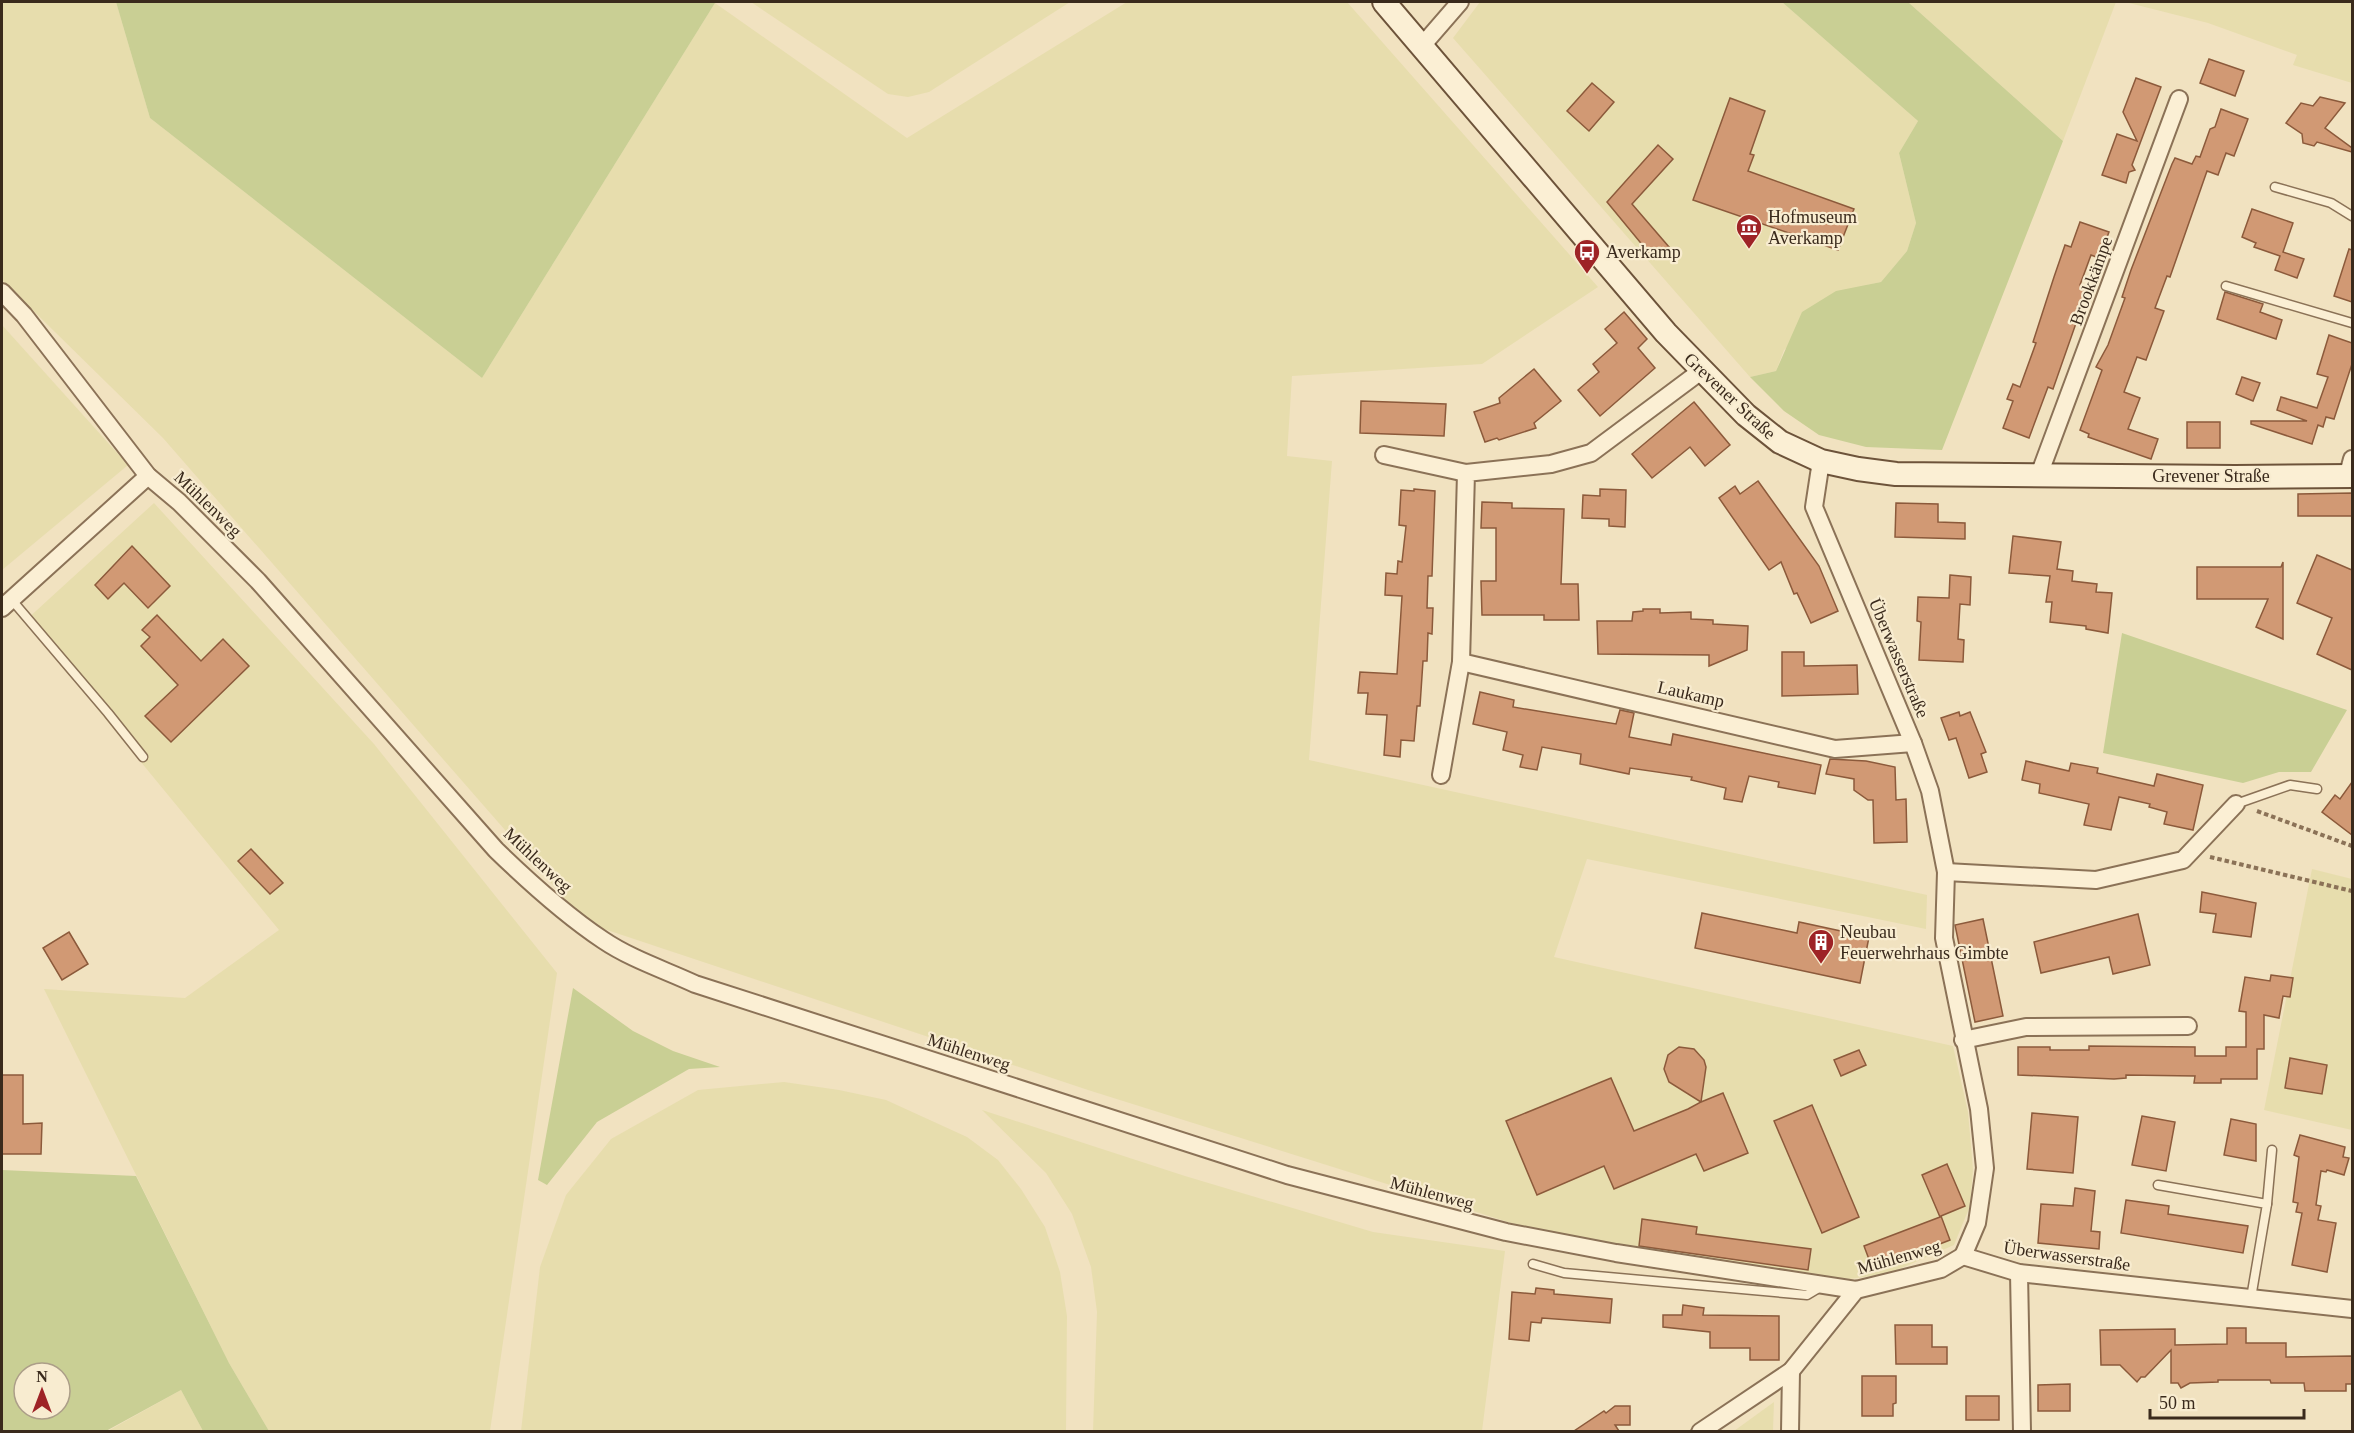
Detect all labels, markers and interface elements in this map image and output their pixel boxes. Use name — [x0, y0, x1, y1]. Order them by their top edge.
place label: Hofmuseum Averkamp — [1768, 207, 1857, 248]
museum icon: Hofmuseum Averkamp — [1734, 212, 1764, 250]
street label: Brookkämpe — [2066, 234, 2116, 328]
bus stop icon: Averkamp — [1572, 237, 1602, 275]
place label: Averkamp — [1606, 242, 1681, 262]
street label: Grevener Straße — [1680, 349, 1780, 443]
street label: Grevener Straße — [2152, 466, 2270, 486]
street label: Mühlenweg — [170, 467, 246, 541]
street label: Überwasserstraße — [1865, 595, 1933, 721]
street label: Laukamp — [1656, 677, 1726, 711]
street label: Mühlenweg — [500, 823, 576, 897]
place label: Neubau Feuerwehrhaus Gimbte — [1840, 922, 2008, 963]
building icon: Neubau Feuerwehrhaus Gimbte — [1806, 927, 1836, 965]
street label: Mühlenweg — [925, 1029, 1013, 1075]
street label: Mühlenweg — [1388, 1172, 1476, 1214]
street label: Mühlenweg — [1855, 1236, 1943, 1278]
street label: Überwasserstraße — [2002, 1237, 2132, 1275]
north arrow — [12, 1361, 72, 1421]
text: N — [36, 1368, 48, 1385]
scale bar — [2150, 1382, 2304, 1420]
text: 50 m — [2159, 1393, 2196, 1413]

